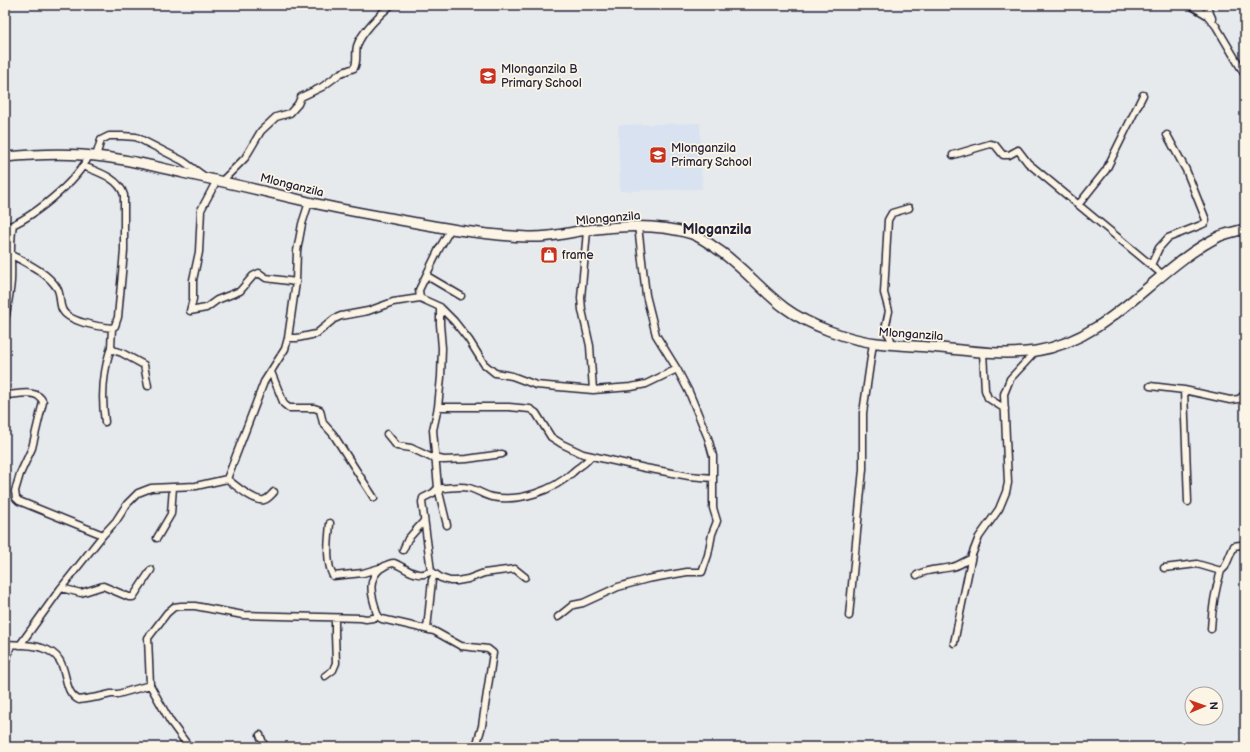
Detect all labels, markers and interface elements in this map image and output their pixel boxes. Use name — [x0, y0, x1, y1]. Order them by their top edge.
place label: Mlonganzila B Primary School — [501, 62, 582, 91]
school or university icon: Mlonganzila B Primary School — [478, 66, 498, 86]
place label: Mlonganzila Primary School — [671, 141, 752, 170]
school or university icon: Mlonganzila Primary School — [648, 145, 668, 165]
street label: Mlonganzila — [259, 170, 325, 201]
street label: Mlonganzila — [575, 208, 641, 229]
district label: Mloganzila — [682, 221, 752, 238]
shop icon: frame — [539, 245, 559, 265]
place label: frame — [562, 248, 594, 263]
street label: Mlonganzila — [878, 325, 944, 344]
north arrow — [1184, 686, 1224, 726]
text: N — [1207, 701, 1220, 710]

